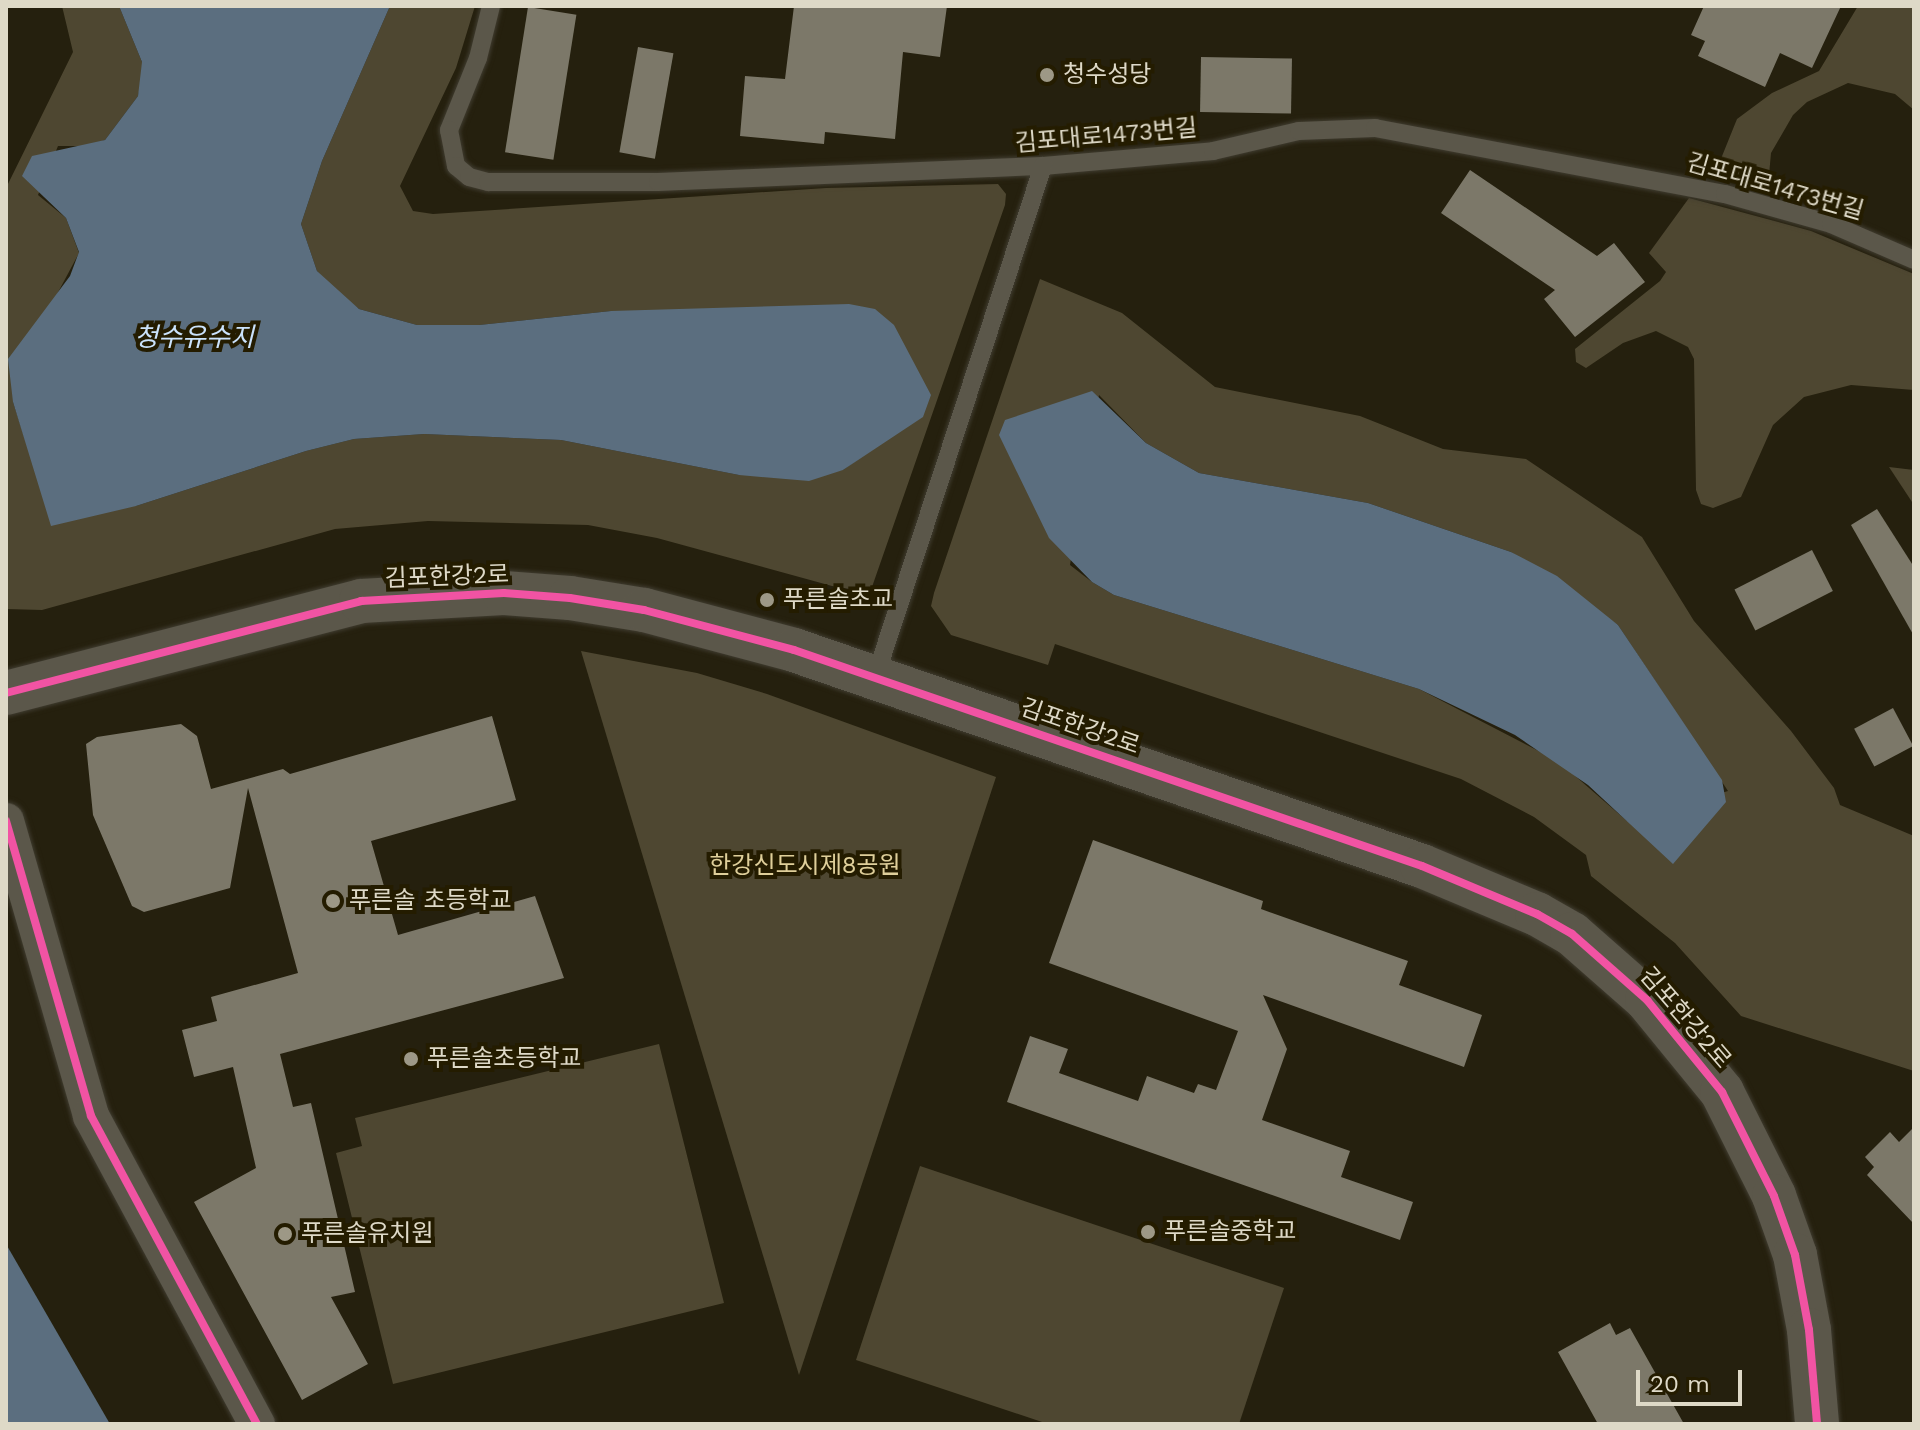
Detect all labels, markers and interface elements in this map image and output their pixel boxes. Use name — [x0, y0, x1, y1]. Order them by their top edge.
place label: 청수성당 — [1063, 61, 1151, 89]
marker: 청수성당 — [1038, 66, 1056, 84]
street label: 김포대로1473번길 — [1014, 114, 1198, 158]
street label: 김포대로1473번길 — [1683, 148, 1867, 226]
water label: 청수유수지 — [134, 322, 254, 354]
street label: 김포한강2로 — [384, 560, 510, 594]
place label: 푸른솔초교 — [783, 586, 893, 614]
marker: 푸른솔초교 — [758, 591, 776, 609]
street label: 김포한강2로 — [1017, 693, 1143, 761]
park label: 한강신도시제8공원 — [709, 852, 901, 880]
place label: 푸른솔 초등학교 — [349, 887, 512, 915]
marker: 푸른솔 초등학교 — [324, 892, 342, 910]
street label: 김포한강2로 — [1633, 962, 1737, 1074]
place label: 푸른솔초등학교 — [427, 1045, 582, 1073]
marker: 푸른솔초등학교 — [402, 1050, 420, 1068]
place label: 푸른솔중학교 — [1164, 1218, 1296, 1246]
place label: 푸른솔유치원 — [301, 1220, 433, 1248]
marker: 푸른솔중학교 — [1139, 1223, 1157, 1241]
marker: 푸른솔유치원 — [276, 1225, 294, 1243]
scale bar — [1640, 1354, 1746, 1404]
text: 20 m — [1650, 1370, 1710, 1398]

